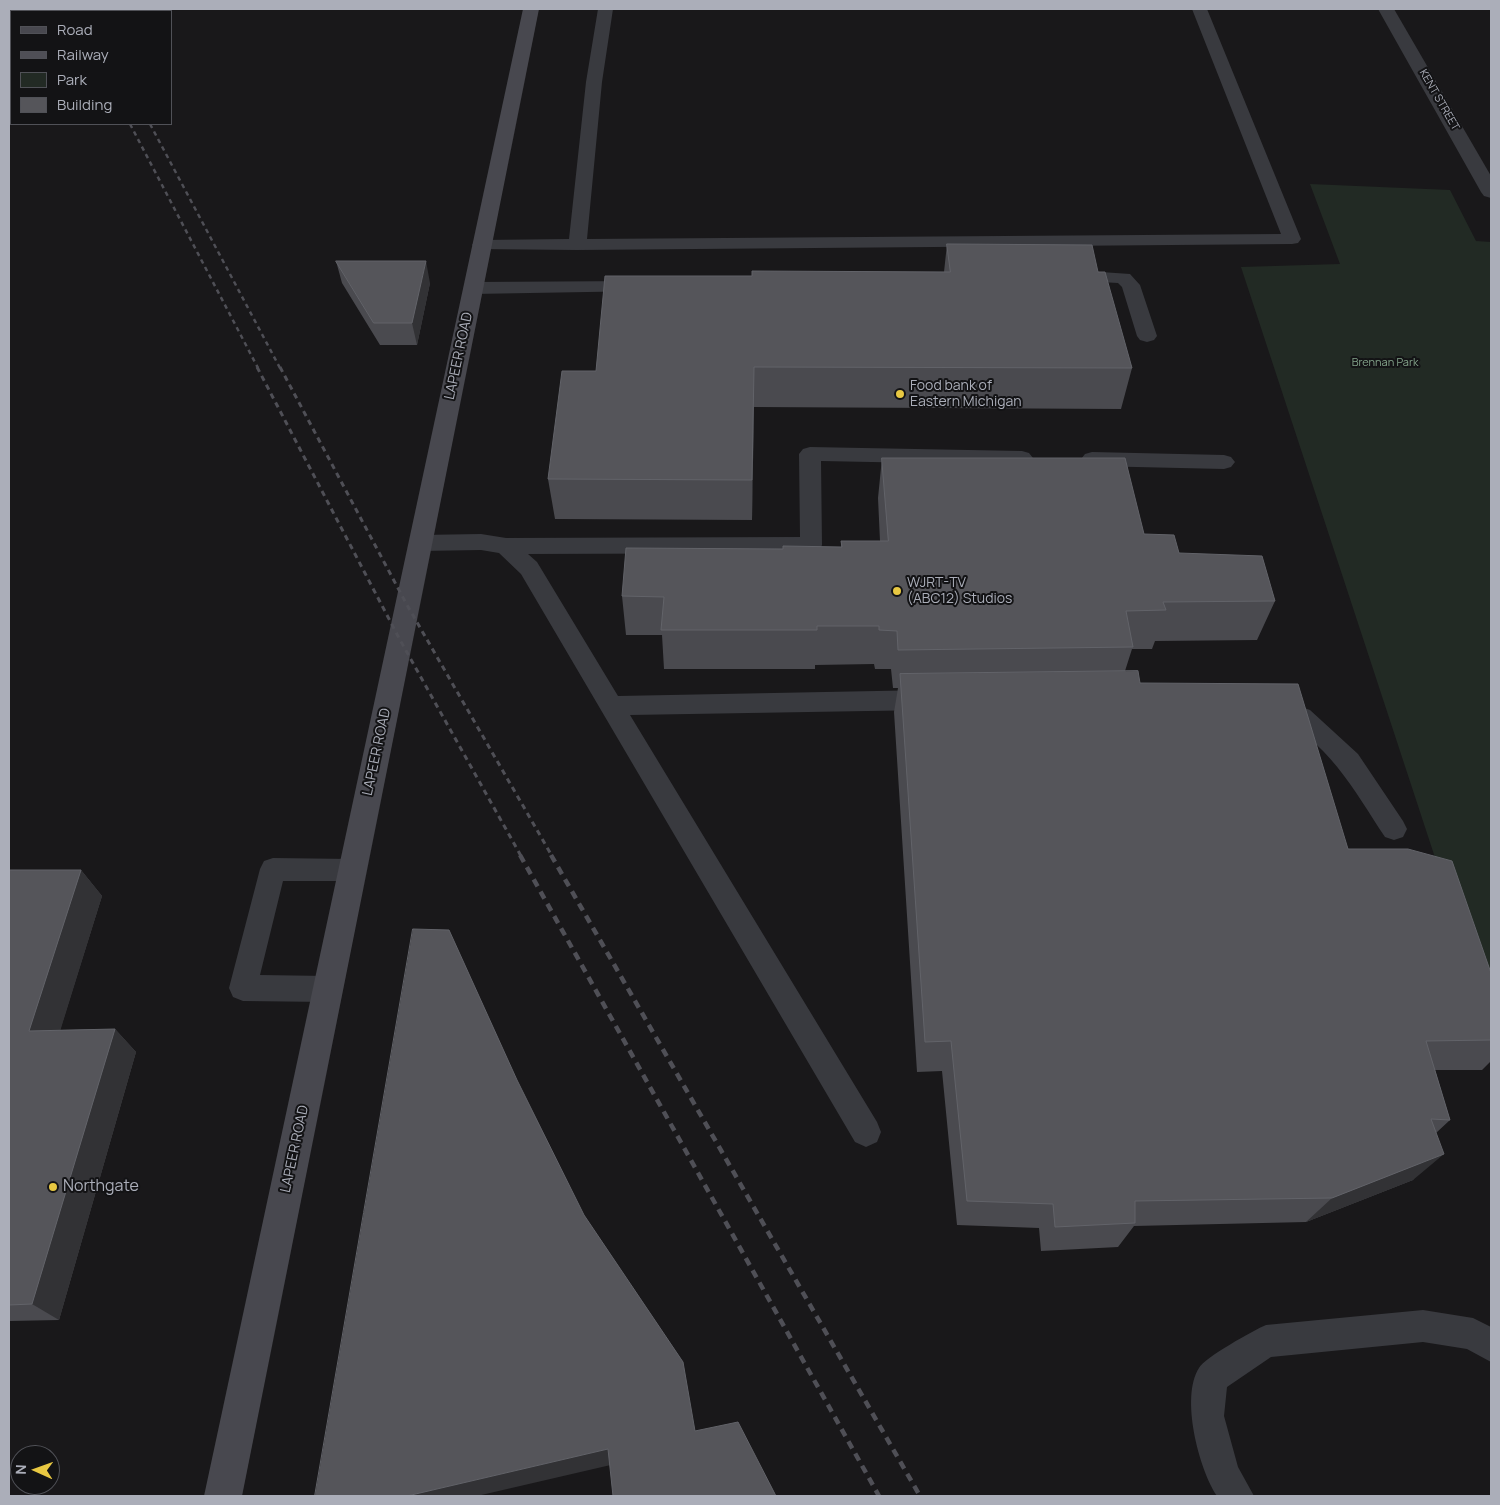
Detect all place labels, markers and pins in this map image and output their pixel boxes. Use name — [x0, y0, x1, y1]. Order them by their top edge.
place label: Food bank of Eastern Michigan — [910, 378, 1022, 411]
marker: Food bank of Eastern Michigan — [894, 388, 906, 400]
place label: WJRT-TV (ABC12) Studios — [907, 575, 1012, 608]
marker: WJRT-TV (ABC12) Studios — [891, 585, 903, 597]
place label: Northgate — [63, 1177, 139, 1197]
marker: Northgate — [47, 1181, 59, 1193]

